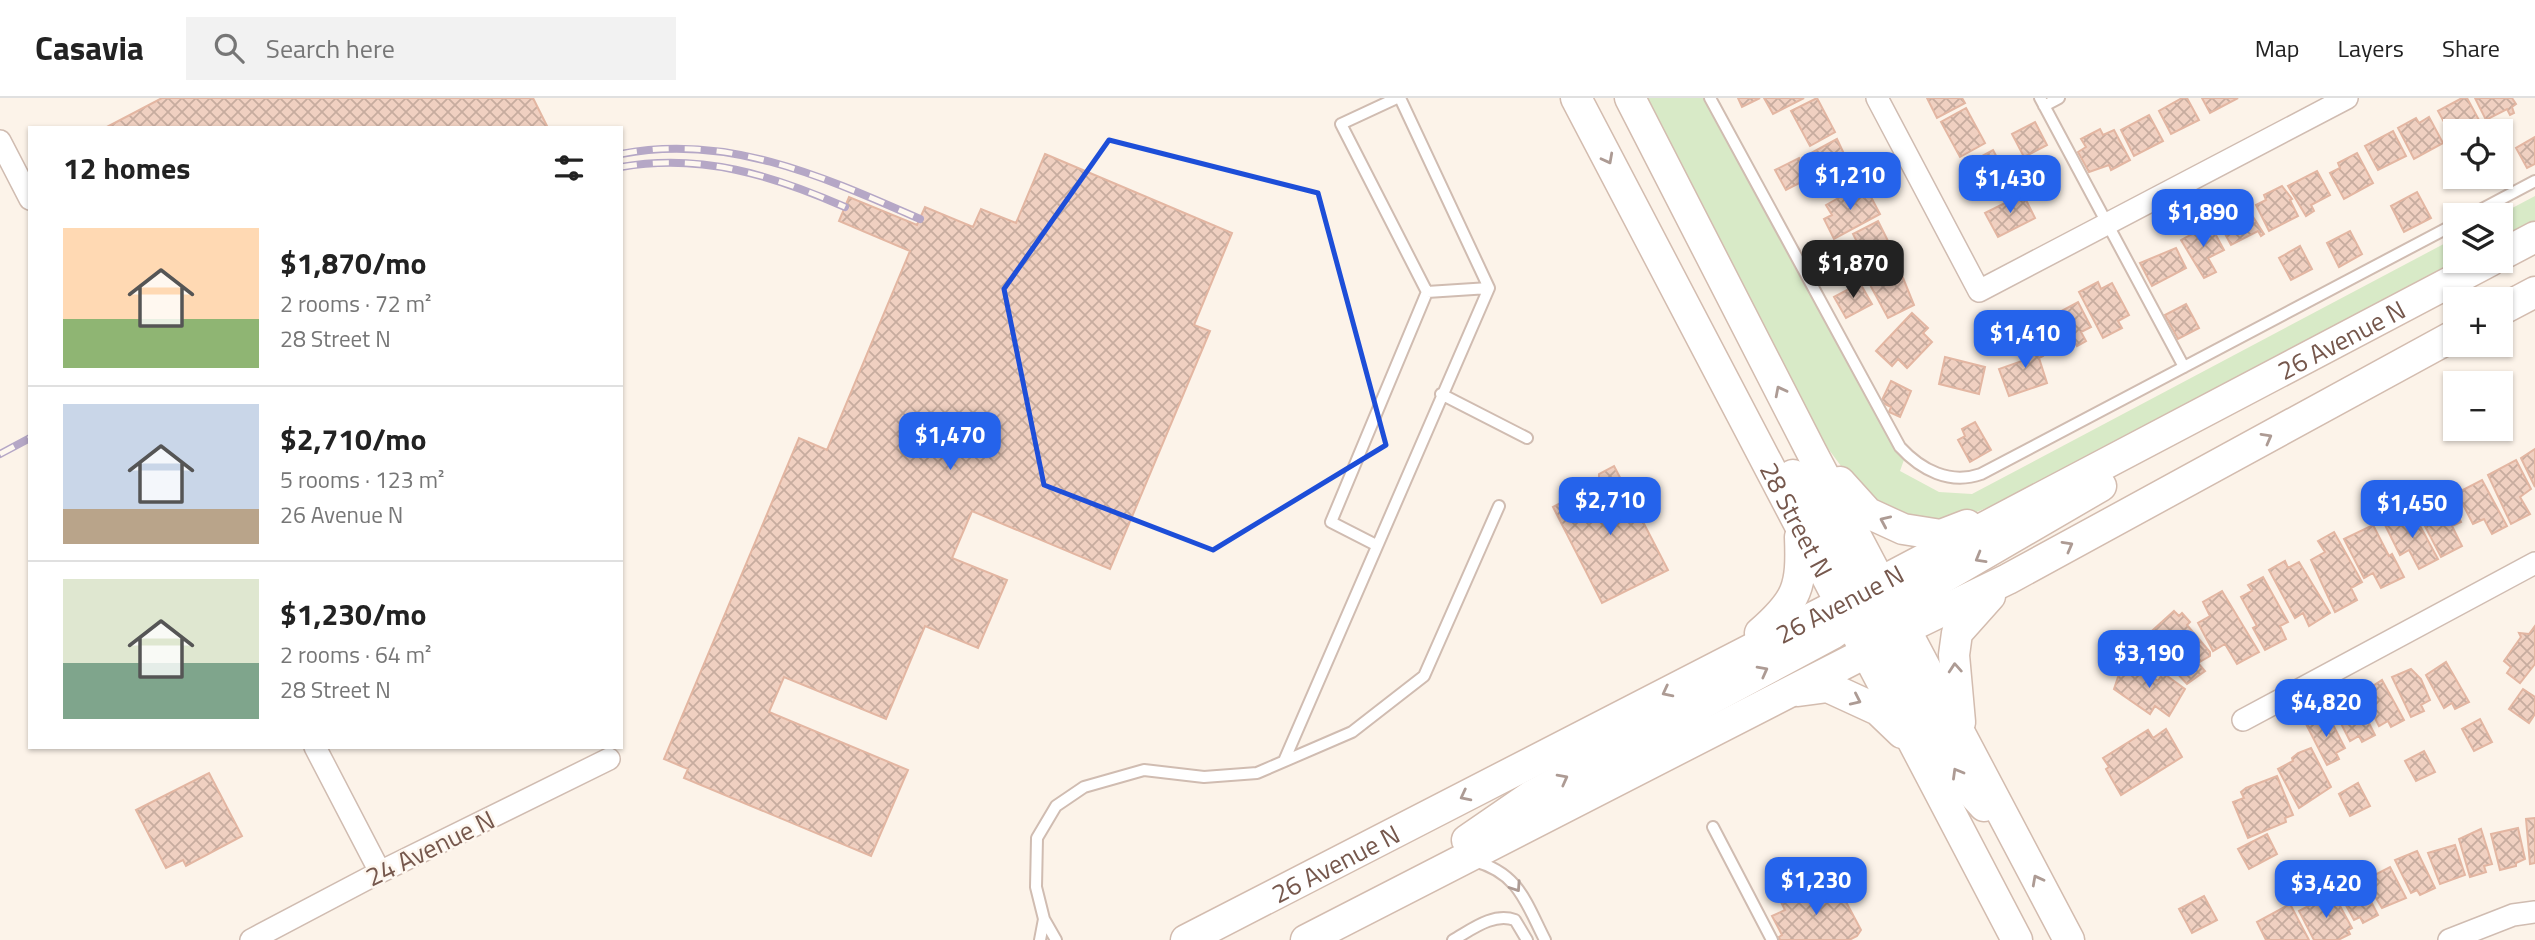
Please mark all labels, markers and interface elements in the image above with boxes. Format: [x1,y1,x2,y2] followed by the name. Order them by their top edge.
[186,17,676,80] search box
[35,23,144,73] text: Casavia
[210,29,248,67] icon: search
[266,29,395,68] text: Search here
[2255,30,2300,66] text: Map
[2338,30,2404,66] text: Layers
[2442,30,2500,66] text: Share
[2443,119,2513,441] map controls
[2443,119,2513,189] button: locate
[63,145,190,191] text: 12 homes
[550,149,588,187] icon: filters
[1599,151,1613,164] one-way arrow
[1793,152,1907,212] pin: $1,210
[1953,156,2067,215] pin: $1,430
[1815,157,1885,192] text: $1,210
[1975,160,2045,195] text: $1,430
[2146,190,2260,249] pin: $1,890
[2168,194,2238,229] text: $1,890
[2443,203,2513,273] button: layers
[280,240,426,286] text: $1,870/mo
[1796,240,1910,300] pin: $1,870
[1818,245,1888,280] text: $1,870
[119,256,203,340] icon: home
[280,286,431,321] text: 2 rooms · 72 m²
[2443,287,2513,357] button: +
[2270,290,2412,389] street label: 26 Avenue N
[1968,310,2082,370] pin: $1,410
[1990,315,2060,350] text: $1,410
[280,321,391,356] text: 28 Street N
[2443,371,2513,441] button: −
[1774,385,1788,398] one-way arrow
[893,412,1007,472] pin: $1,470
[280,416,426,462] text: $2,710/mo
[915,417,985,452] text: $1,470
[119,432,203,516] icon: home
[2260,432,2273,446] one-way arrow
[1751,455,1843,584] street label: 28 Street N
[280,462,444,497] text: 5 rooms · 123 m²
[1553,478,1667,537] pin: $2,710
[2355,480,2469,540] pin: $1,450
[1575,482,1645,517] text: $2,710
[2377,485,2447,520] text: $1,450
[280,497,403,532] text: 26 Avenue N
[1880,515,1892,529] one-way arrow
[2060,541,2073,555] one-way arrow
[1974,550,1987,563] one-way arrow
[1769,554,1910,653] street label: 26 Avenue N
[280,591,426,637] text: $1,230/mo
[119,607,203,691] icon: home
[2092,630,2206,690] pin: $3,190
[2114,635,2184,670] text: $3,190
[280,637,431,672] text: 2 rooms · 64 m²
[1948,662,1963,673] one-way arrow
[1756,665,1768,679] one-way arrow
[280,672,391,707] text: 28 Street N
[2269,680,2383,739] pin: $4,820
[1662,684,1674,698] one-way arrow
[2291,684,2361,719] text: $4,820
[1849,692,1861,706] one-way arrow
[1952,767,1965,780] one-way arrow
[1556,774,1568,787] one-way arrow
[1460,788,1472,801] one-way arrow
[359,800,501,896] street label: 24 Avenue N
[1264,814,1406,912] street label: 26 Avenue N
[1759,858,1873,917] pin: $1,230
[2269,860,2383,920] pin: $3,420
[1781,862,1851,897] text: $1,230
[2291,865,2361,900] text: $3,420
[2032,874,2046,887] one-way arrow
[1508,879,1520,892] one-way arrow

